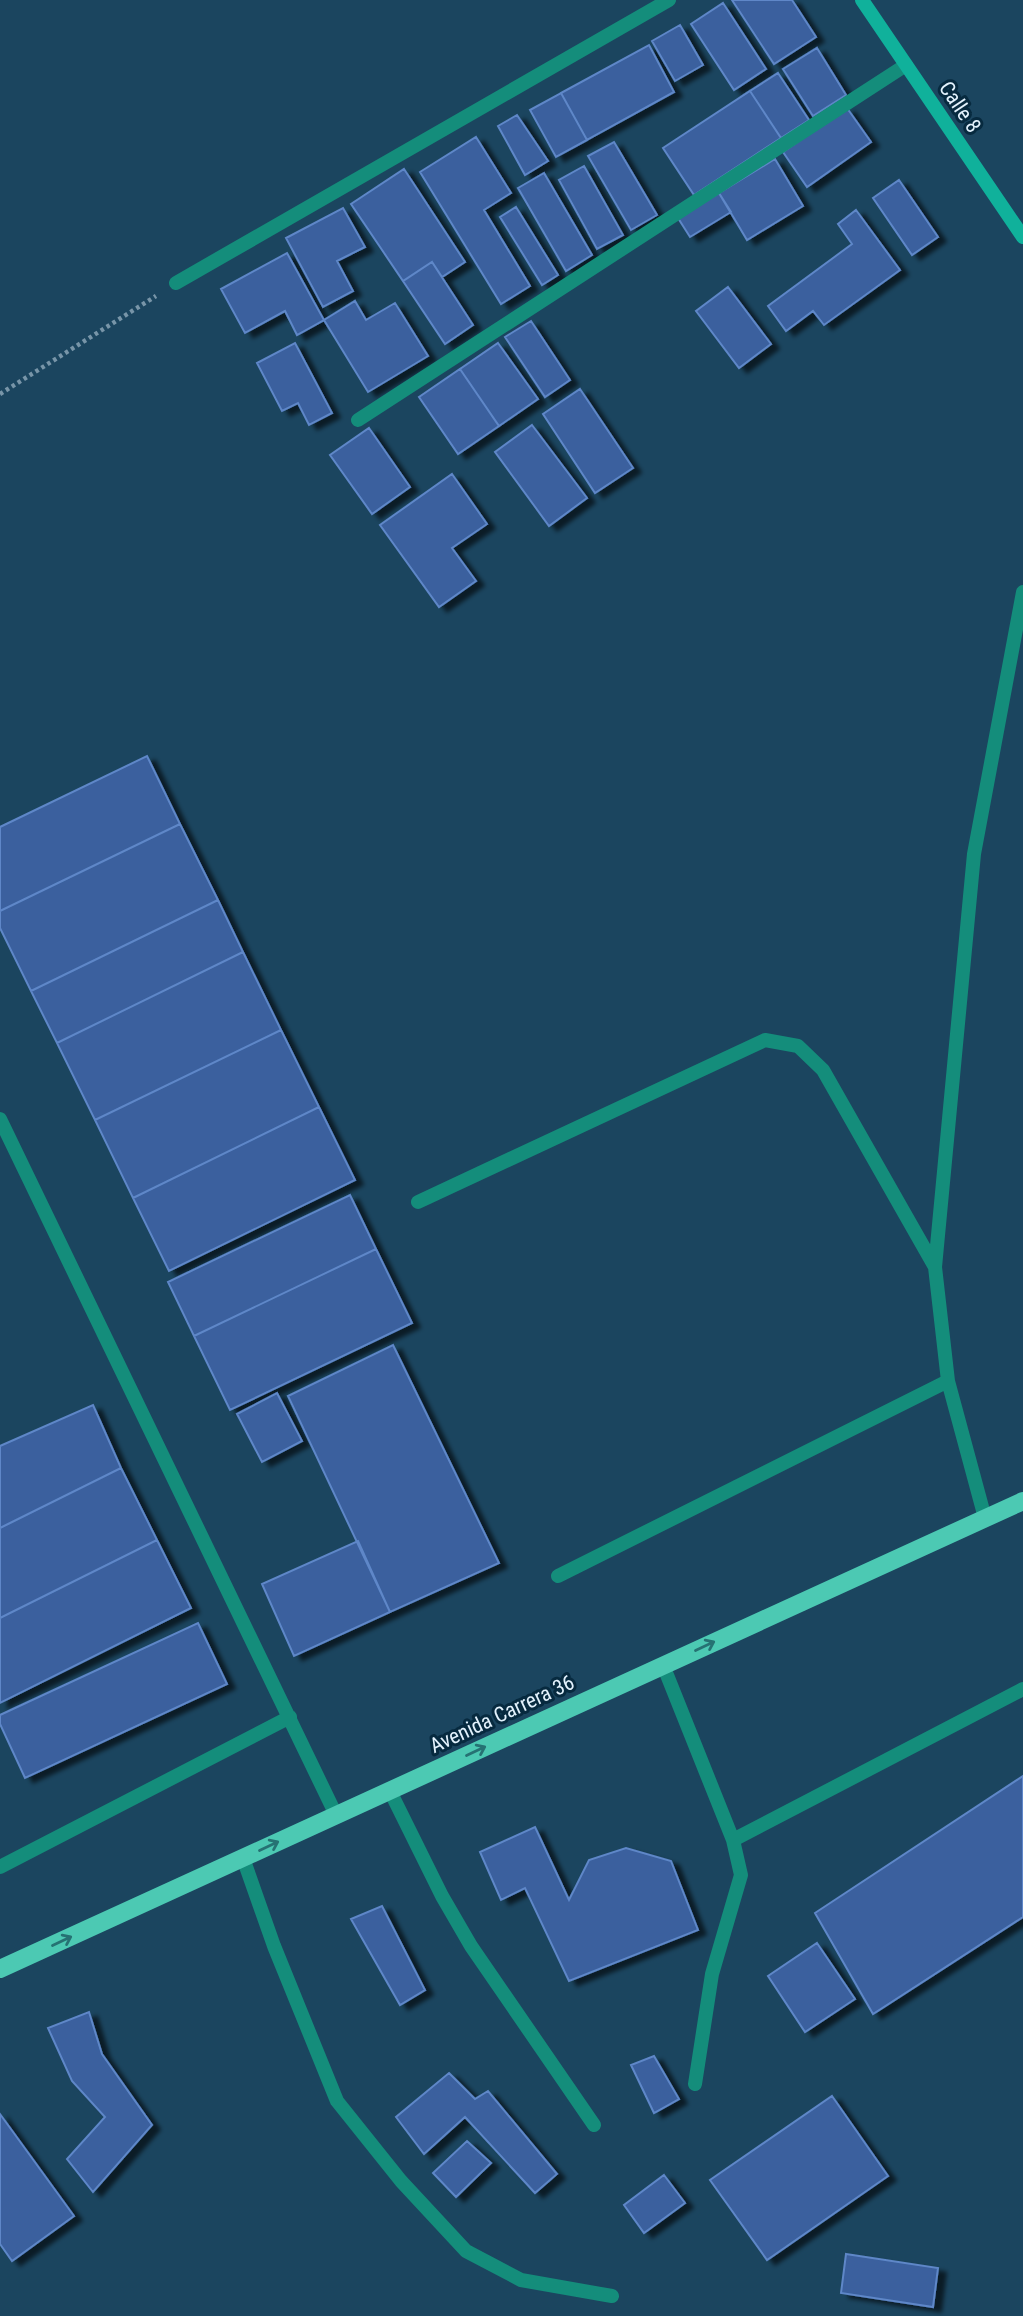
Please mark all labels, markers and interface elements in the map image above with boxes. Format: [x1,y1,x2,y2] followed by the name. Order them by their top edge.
[934,77,986,137] street label: Calle 8
[694,1639,715,1652] one-way arrow
[426,1670,578,1758] street label: Avenida Carrera 36
[465,1744,486,1757] one-way arrow
[258,1839,279,1852] one-way arrow
[51,1934,72,1947] one-way arrow

